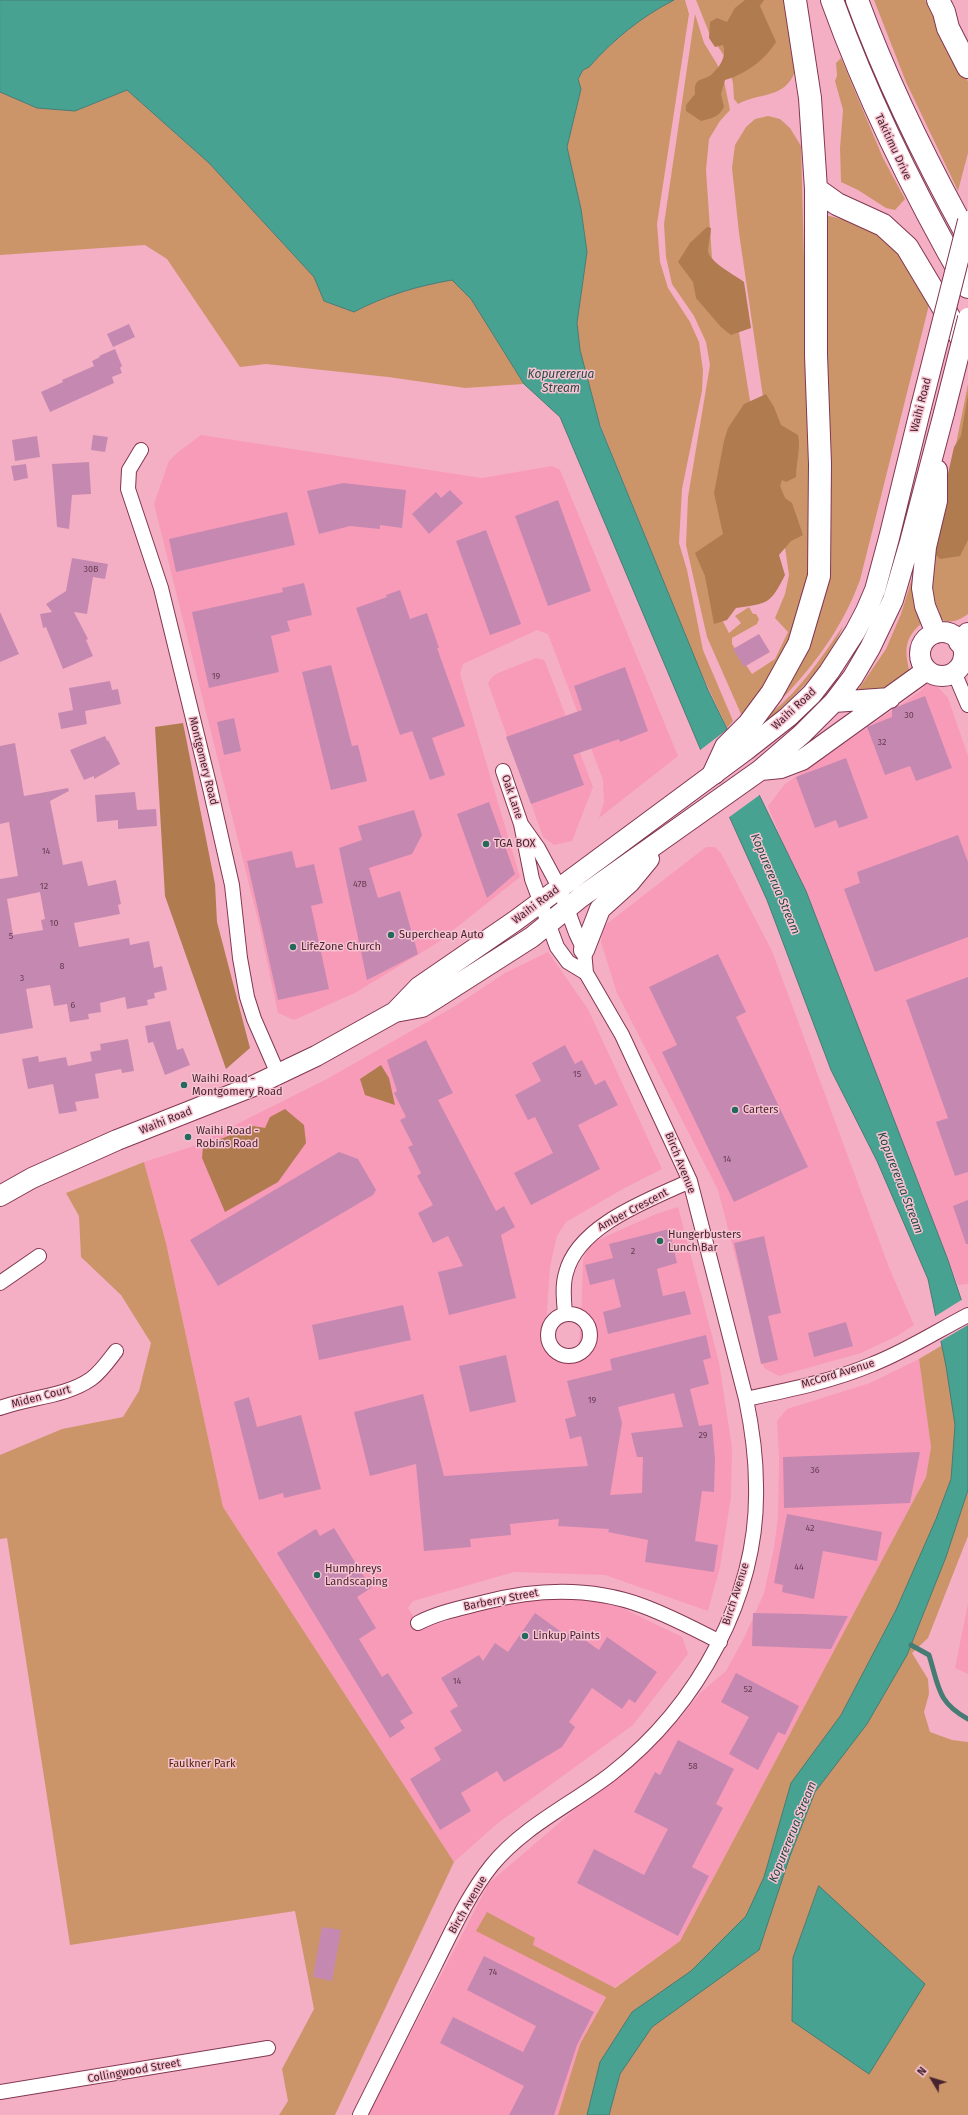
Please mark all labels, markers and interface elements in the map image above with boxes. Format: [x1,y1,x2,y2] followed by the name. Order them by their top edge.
[872,112,914,182] street label: Takitimu Drive
[528,368,594,396] water label: Kopurererua Stream
[908,376,934,434] street label: Waihi Road
[84,564,98,574] house number: 30B
[212,671,220,681] house number: 19
[769,685,819,733] street label: Waihi Road
[904,710,914,720] house number: 30
[186,715,220,807] street label: Montgomery Road
[878,737,886,747] house number: 32
[498,773,526,821] street label: Oak Lane
[747,831,803,937] water label: Kopurererua Stream
[494,837,536,851] place label: TGA BOX
[481,839,491,849] marker: TGA BOX
[42,846,50,856] house number: 14
[353,879,367,889] house number: 47B
[40,881,48,891] house number: 12
[510,883,562,927] street label: Waihi Road
[50,918,58,928] house number: 10
[399,928,484,942] place label: Supercheap Auto
[386,930,396,940] marker: Supercheap Auto
[9,931,13,941] house number: 5
[301,940,381,954] place label: LifeZone Church
[288,942,298,952] marker: LifeZone Church
[60,961,64,971] house number: 8
[20,973,24,983] house number: 3
[71,1000,75,1010] house number: 6
[573,1069,581,1079] house number: 15
[192,1072,283,1098] place label: Waihi Road - Montgomery Road
[179,1080,189,1090] marker: Waihi Road - Montgomery Road
[743,1103,778,1117] place label: Carters
[138,1104,194,1138] street label: Waihi Road
[730,1105,740,1115] marker: Carters
[196,1124,259,1150] place label: Waihi Road - Robins Road
[662,1130,698,1196] street label: Birch Avenue
[874,1130,926,1236] water label: Kopurererua Stream
[183,1132,193,1142] marker: Waihi Road - Robins Road
[723,1154,731,1164] house number: 14
[596,1186,670,1234] street label: Amber Crescent
[668,1228,741,1254] place label: Hungerbusters Lunch Bar
[655,1236,665,1246] marker: Hungerbusters Lunch Bar
[631,1246,635,1256] house number: 2
[800,1357,876,1391] street label: McCord Avenue
[10,1383,72,1411] street label: Miden Court
[588,1395,596,1405] house number: 19
[698,1430,708,1440] house number: 29
[810,1465,820,1475] house number: 36
[805,1523,815,1533] house number: 42
[720,1561,752,1627] street label: Birch Avenue
[325,1562,387,1588] place label: Humphreys Landscaping
[794,1562,804,1572] house number: 44
[312,1570,322,1580] marker: Humphreys Landscaping
[462,1586,540,1614] street label: Barberry Street
[533,1629,600,1643] place label: Linkup Paints
[520,1631,530,1641] marker: Linkup Paints
[453,1676,461,1686] house number: 14
[744,1684,752,1694] house number: 52
[168,1757,236,1771] park label: Faulkner Park
[688,1761,698,1771] house number: 58
[766,1779,820,1885] water label: Kopurererua Stream
[446,1874,490,1936] street label: Birch Avenue
[489,1967,497,1977] house number: 74
[86,2056,182,2086] street label: Collingwood Street
[912,2059,952,2099] north arrow
[915,2064,930,2078] text: N

